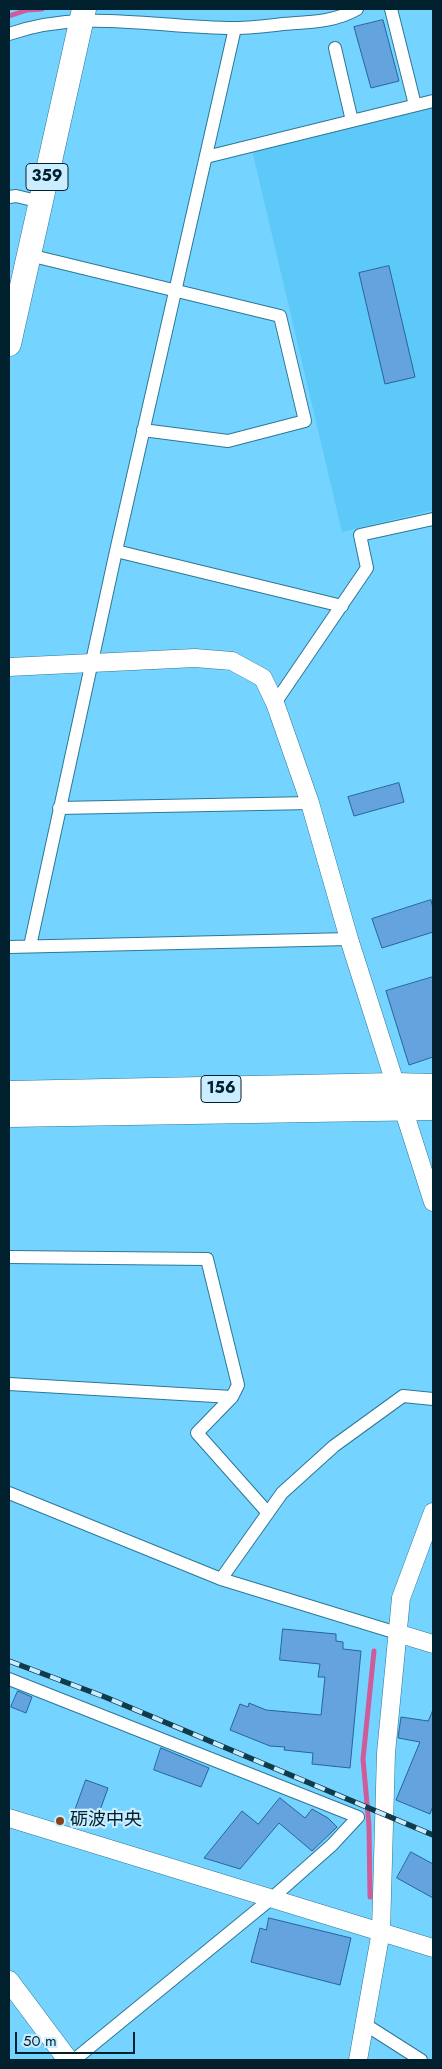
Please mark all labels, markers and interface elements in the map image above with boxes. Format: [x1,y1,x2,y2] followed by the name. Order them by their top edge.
[26,163,68,190] road number: 359
[201,1076,241,1102] road number: 156
[70,1810,142,1832] place label: 砺波中央
[54,1815,66,1827] marker: 砺波中央
[18,2022,138,2054] scale bar
[23,2030,57,2052] text: 50 m

